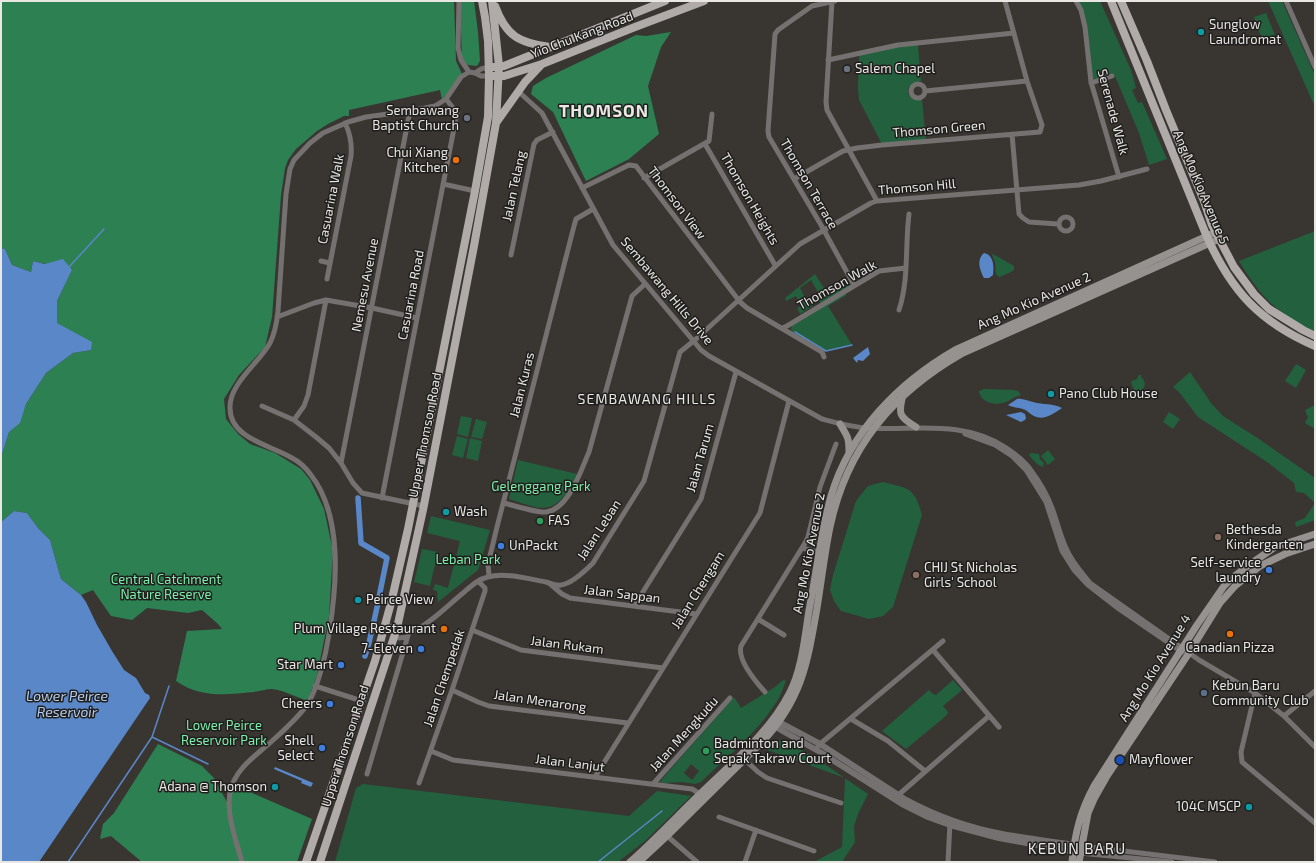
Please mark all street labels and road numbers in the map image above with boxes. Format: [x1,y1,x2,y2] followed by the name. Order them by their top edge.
[528,8,636,62] street label: Yio Chu Kang Road
[1094,67,1132,157] street label: Serenade Walk
[892,117,986,141] street label: Thomson Green
[1170,128,1232,246] street label: Ang Mo Kio Avenue 5
[777,136,841,232] street label: Thomson Terrace
[499,149,529,223] street label: Jalan Telang
[717,150,783,248] street label: Thomson Heights
[315,153,347,245] street label: Casuarina Walk
[645,164,709,242] street label: Thomson View
[877,176,957,198] street label: Thomson Hill
[617,234,717,348] street label: Sembawang Hills Drive
[348,237,382,333] street label: Nemesu Avenue
[395,249,427,341] street label: Casuarina Road
[795,257,879,313] street label: Thomson Walk
[975,269,1093,333] street label: Ang Mo Kio Avenue 2
[506,351,538,419] street label: Jalan Kuras
[405,371,445,499] street label: Upper Thomson Road
[683,422,717,494] street label: Jalan Tarum
[790,491,828,615] street label: Ang Mo Kio Avenue 2
[574,497,624,563] street label: Jalan Leban
[668,548,728,632] street label: Jalan Chengam
[583,582,661,606] street label: Jalan Sappan
[1116,612,1194,724] street label: Ang Mo Kio Avenue 4
[420,627,468,729] street label: Jalan Chempedak
[530,633,604,657] street label: Jalan Rukam
[318,683,372,809] street label: Upper Thomson Road
[493,687,587,715] street label: Jalan Menarong
[646,693,722,775] street label: Jalan Mengkudu
[534,751,606,775] street label: Jalan Lanjut

